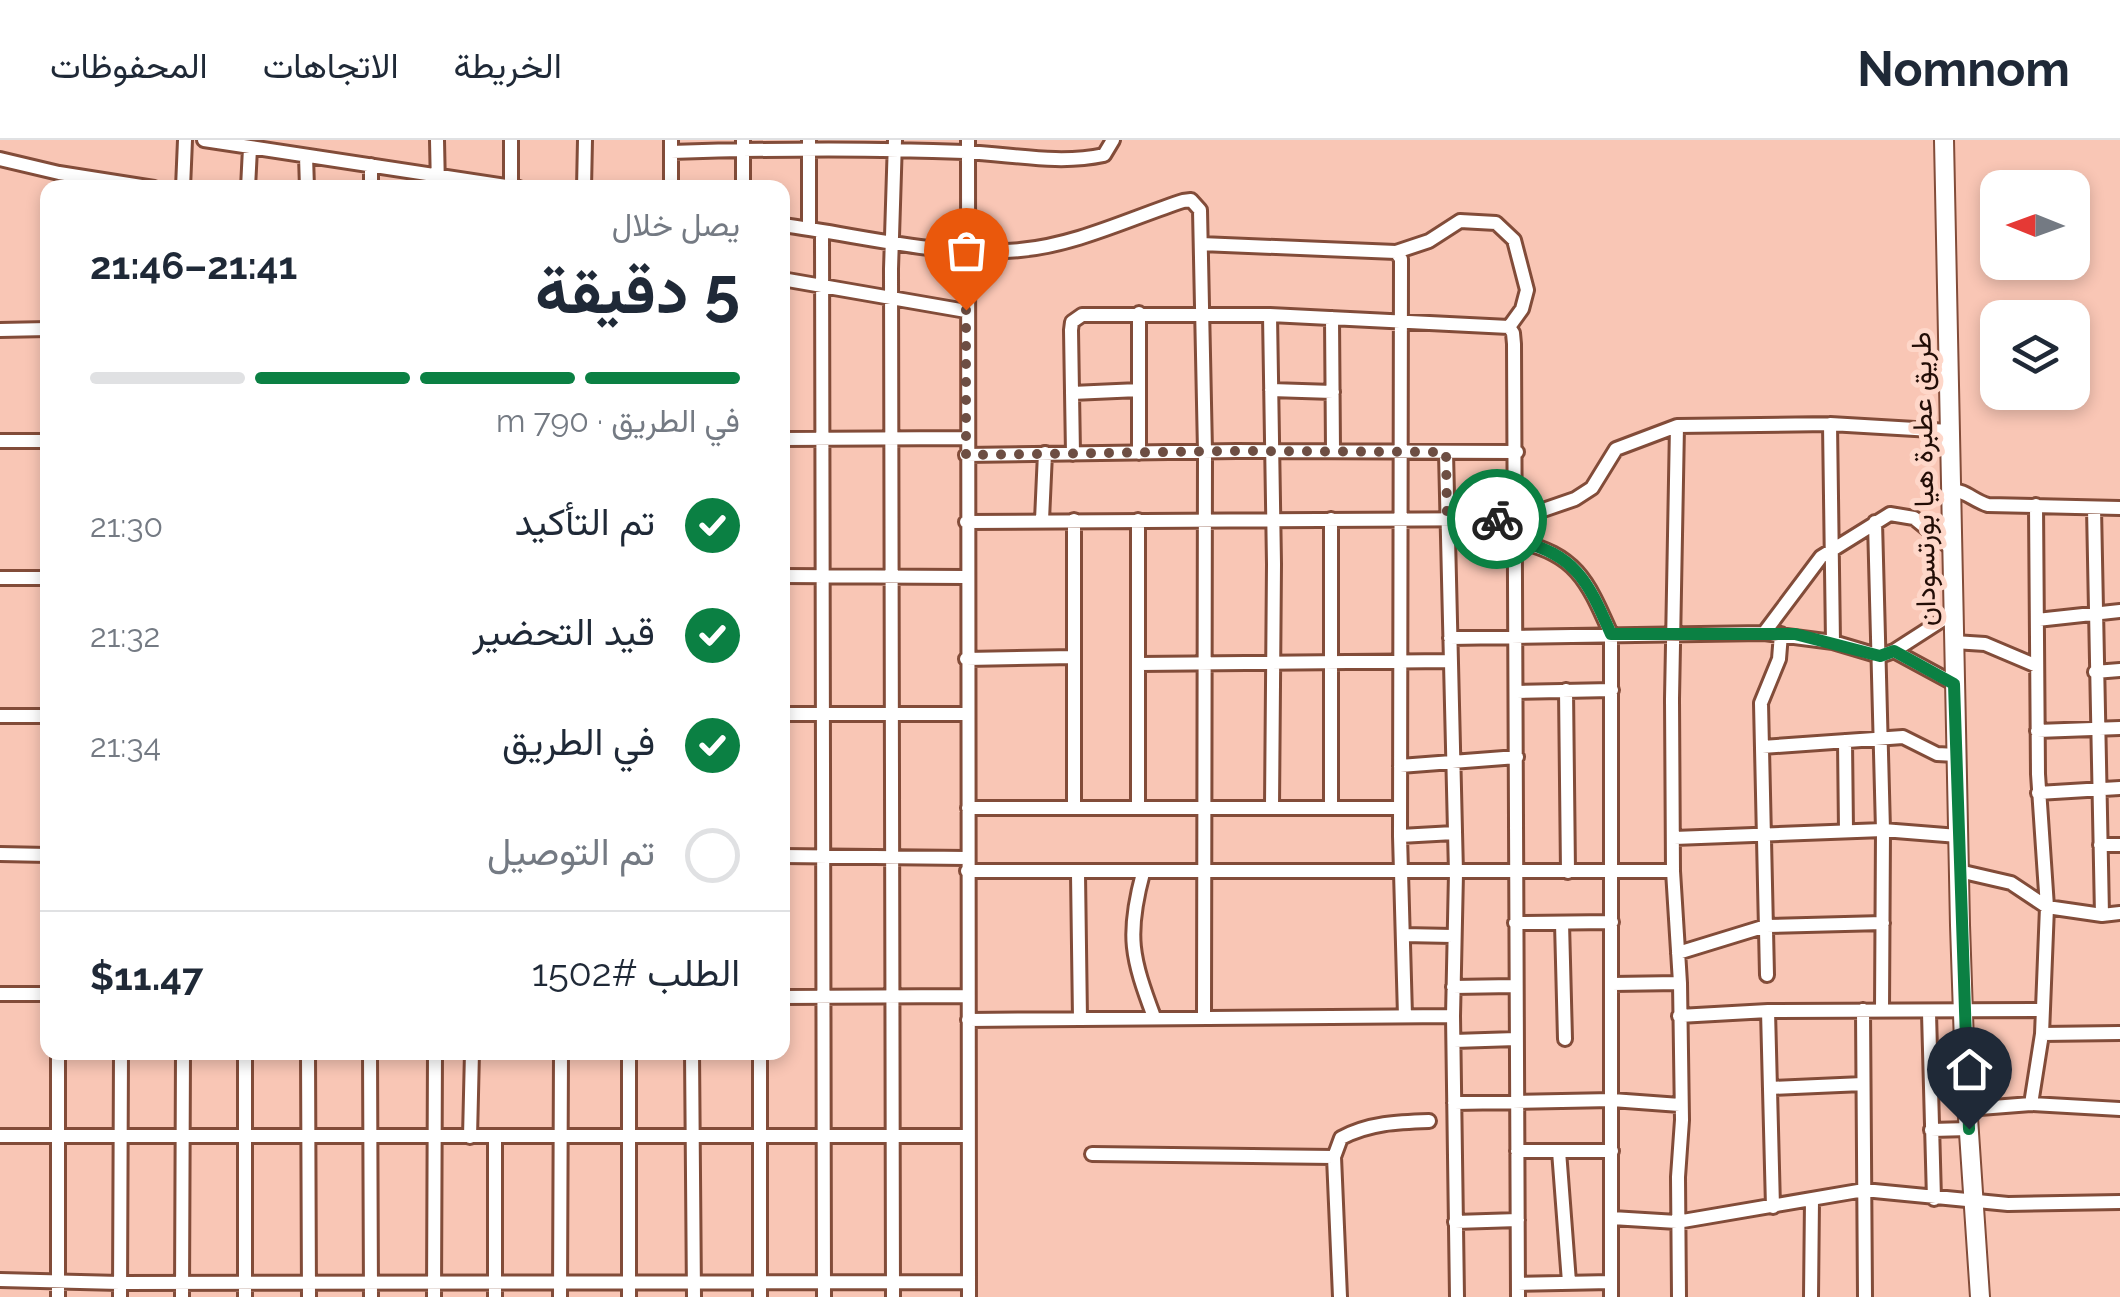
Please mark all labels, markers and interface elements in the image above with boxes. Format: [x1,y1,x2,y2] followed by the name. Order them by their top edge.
[1857,41,2070,97] text: Nomnom
[50,45,208,86] text: المحفوظات
[263,45,399,86] text: الاتجاهات
[454,45,562,86] text: الخريطة
[1980,170,2090,280] north arrow
[1980,170,2090,410] map controls
[612,206,740,243] text: يصل خلال
[924,208,1009,311] pin
[939,223,994,278] icon: bag
[90,243,297,288] text: 21:41–21:46
[535,252,740,328] text: 5 دقيقة
[1980,300,2090,410] button: layers
[1904,331,1944,627] street label: طريق عطبرة هيا بورتسودان
[496,402,740,439] text: في الطريق · 790 m
[1447,469,1547,569] courier
[1470,492,1525,547] icon: bike
[685,498,740,553] icon: check
[514,499,655,544] text: تم التأكيد
[90,507,163,544] text: 21:30
[685,608,740,663] icon: check
[472,609,655,654] text: قيد التحضير
[90,617,160,654] text: 21:32
[685,718,740,773] icon: check
[502,719,655,764] text: في الطريق
[90,727,161,764] text: 21:34
[487,829,655,874] text: تم التوصيل
[532,950,740,995] text: الطلب #1502
[90,954,203,999] text: $11.47
[1927,1027,2012,1130] pin
[1942,1042,1997,1097] icon: home

